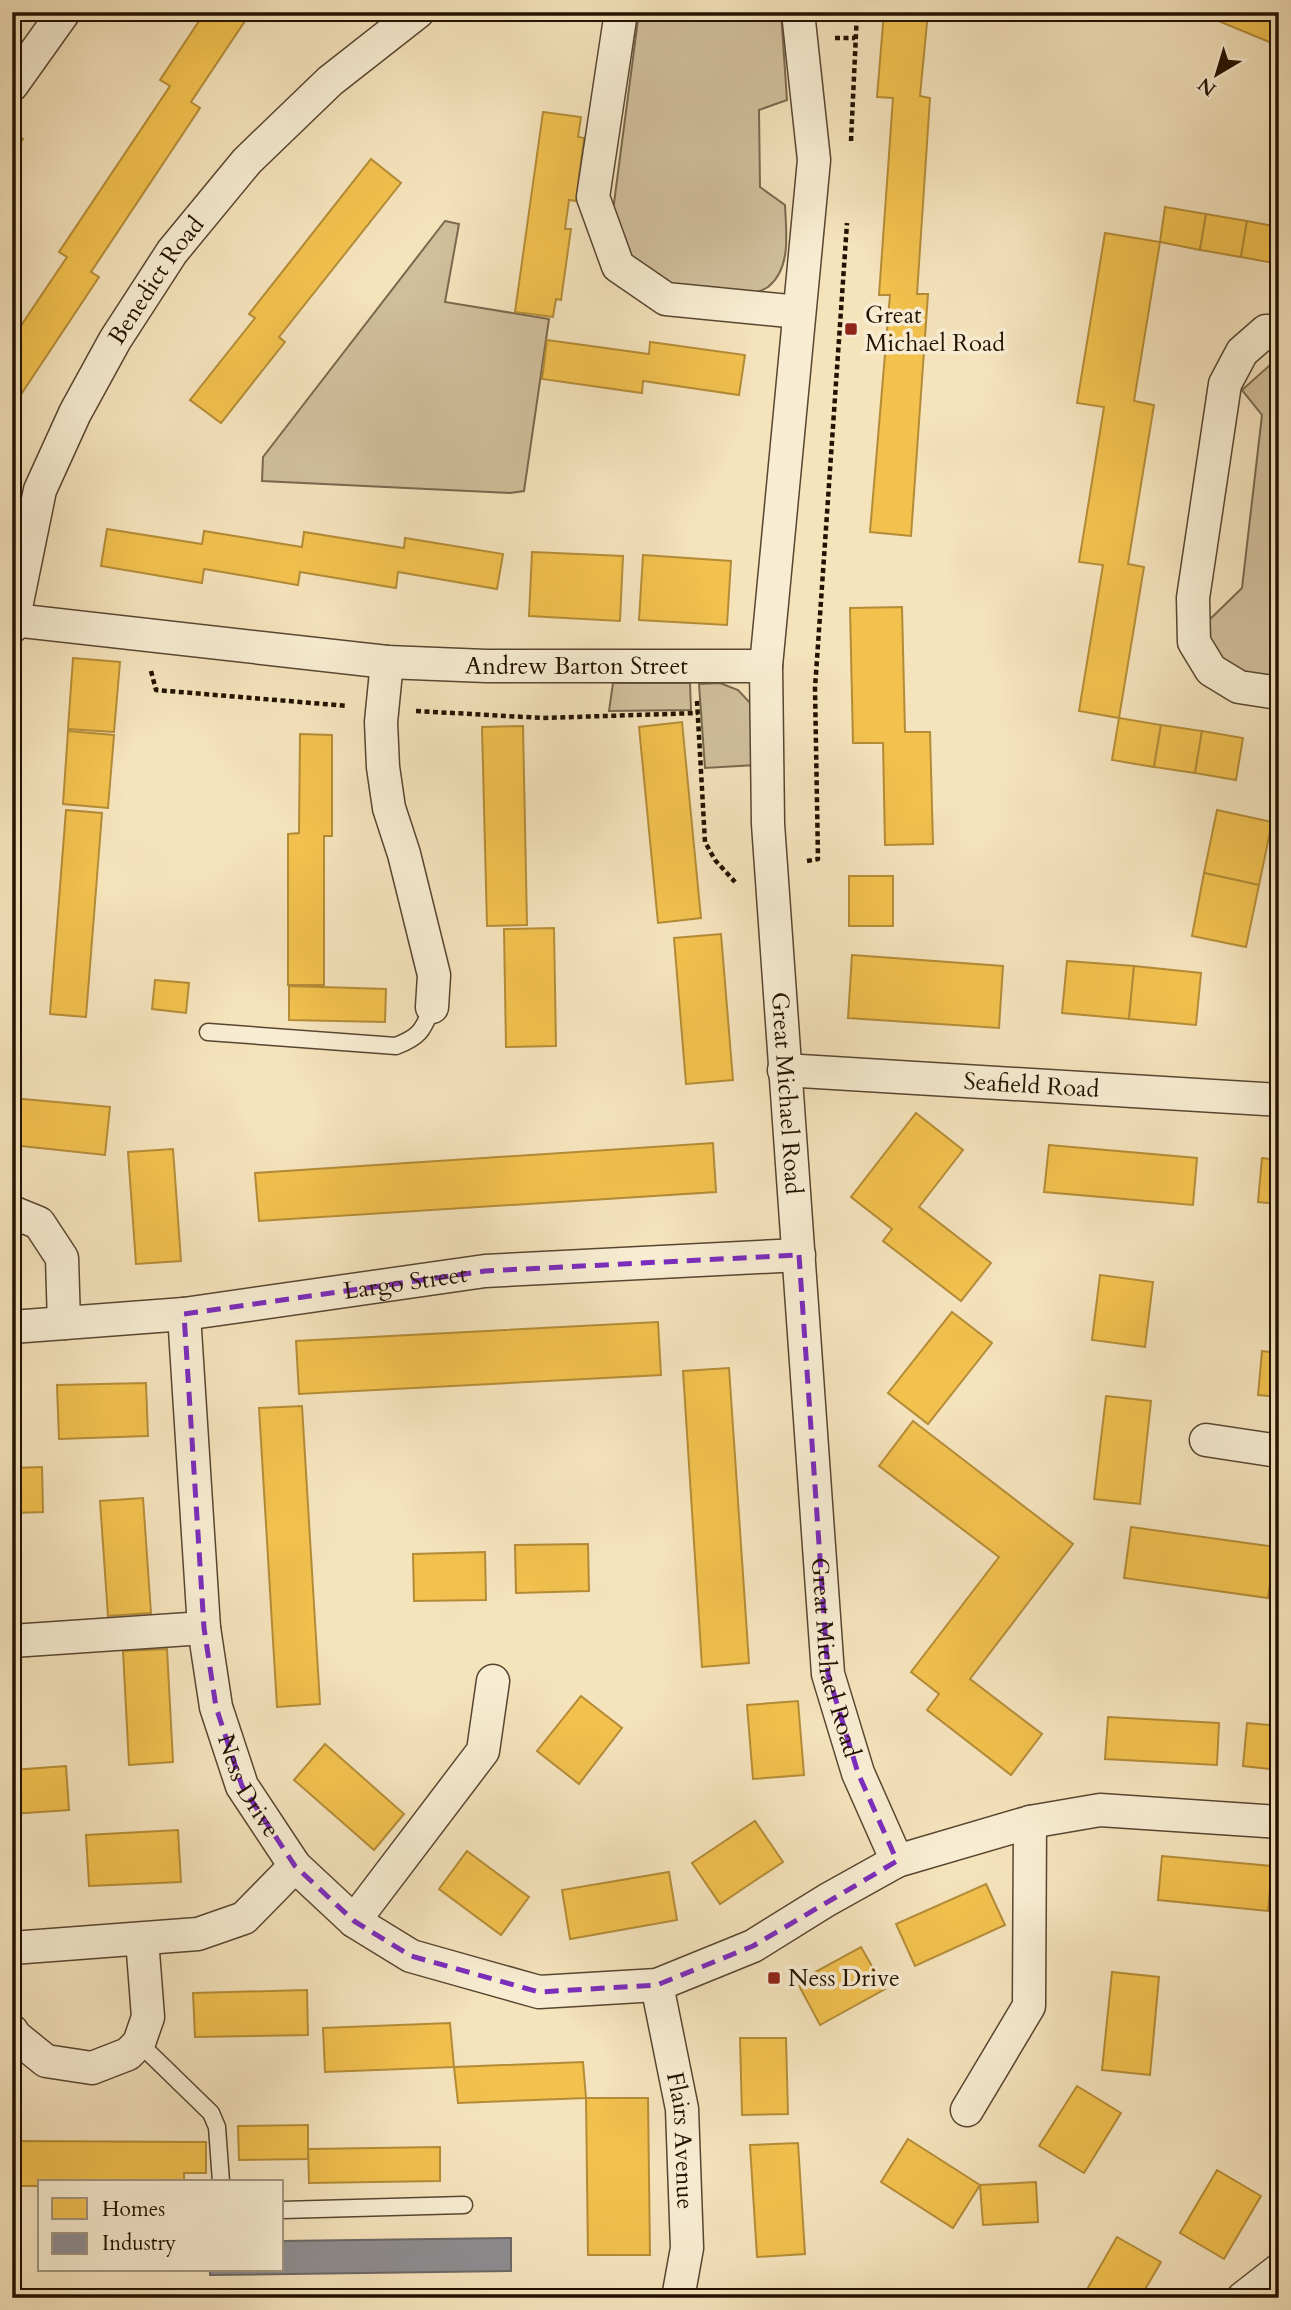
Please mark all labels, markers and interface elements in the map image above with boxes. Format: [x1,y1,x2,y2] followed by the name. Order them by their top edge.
[1182,38,1252,108] north arrow
[1192,71,1222,102] text: N
[100,209,212,351] street label: Benedict Road
[865,299,1005,360] place label: Great Michael Road
[843,321,859,337] marker: Great Michael Road
[464,649,688,683] street label: Andrew Barton Street
[763,991,810,1196] street label: Great Michael Road
[963,1065,1101,1106] street label: Seafield Road
[341,1258,470,1308] street label: Largo Street
[803,1556,868,1762] street label: Great Michael Road
[209,1730,288,1844] street label: Ness Drive
[788,1962,900,1995] place label: Ness Drive
[766,1970,782,1986] marker: Ness Drive
[658,2069,702,2210] street label: Flairs Avenue
[38,2180,284,2272] legend
[102,2195,165,2224] text: Homes
[102,2229,176,2258] text: Industry

